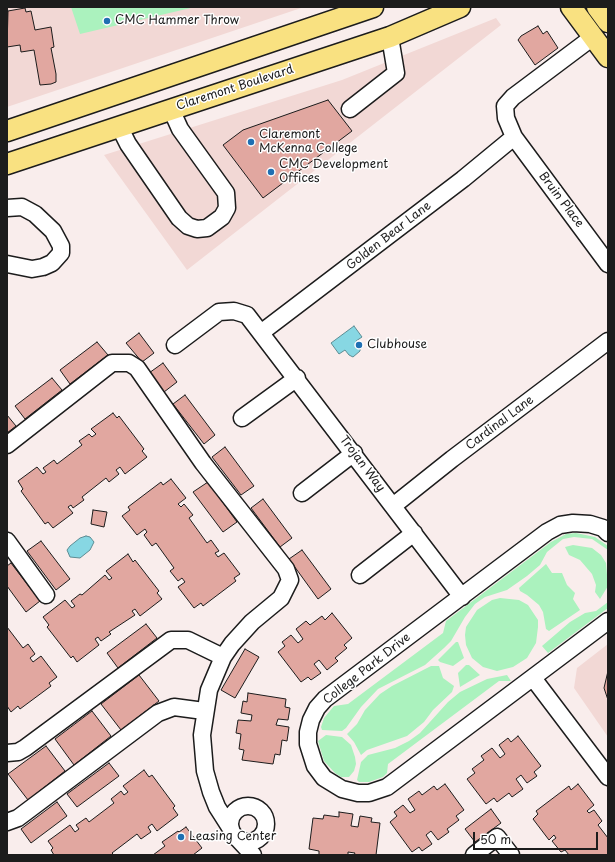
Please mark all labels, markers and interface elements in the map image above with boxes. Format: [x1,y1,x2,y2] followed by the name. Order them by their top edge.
[115,14,239,28] place label: CMC Hammer Throw
[102,16,112,26] marker: CMC Hammer Throw
[175,62,295,114] street label: Claremont Boulevard
[259,128,358,156] place label: Claremont McKenna College
[246,137,256,147] marker: Claremont McKenna College
[279,158,388,186] place label: CMC Development Offices
[266,167,276,177] marker: CMC Development Offices
[536,169,586,231] street label: Bruin Place
[344,199,434,273] street label: Golden Bear Lane
[367,338,427,352] place label: Clubhouse
[354,340,364,350] marker: Clubhouse
[463,393,537,453] street label: Cardinal Lane
[336,433,388,495] street label: Trojan Way
[320,630,414,708] street label: College Park Drive
[475,824,600,850] scale bar
[189,830,276,844] place label: Leasing Center
[480,830,511,848] text: 50 m
[176,832,186,842] marker: Leasing Center

